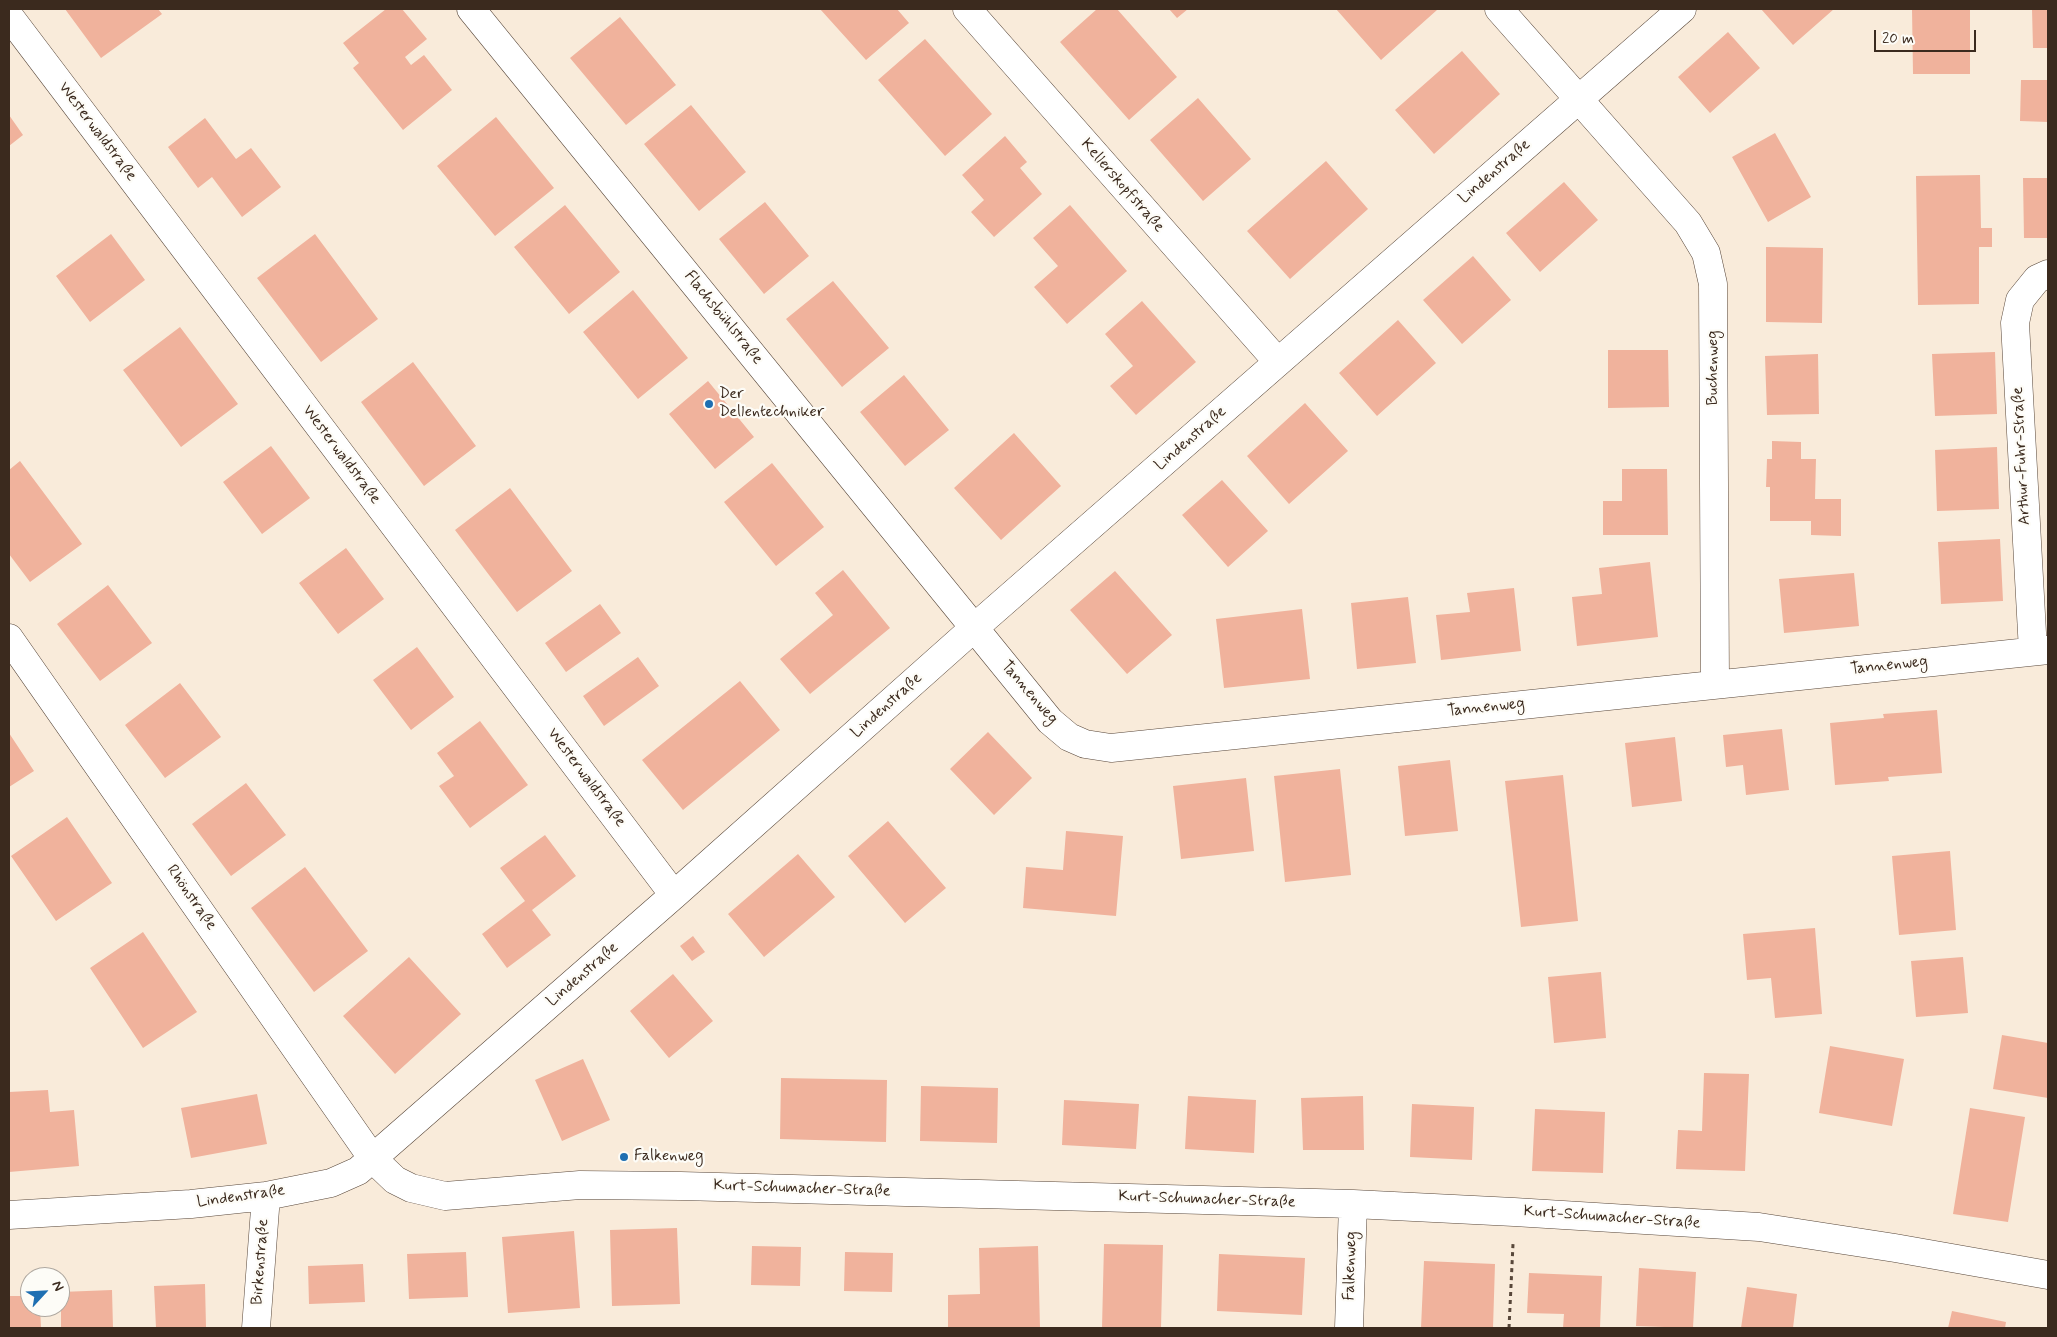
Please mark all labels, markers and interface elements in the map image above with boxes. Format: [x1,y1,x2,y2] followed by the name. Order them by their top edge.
[1877,20,1980,52] scale bar
[1882,29,1914,49] text: 20 m
[54,79,140,185] street label: Westerwaldstraße
[1076,135,1168,237] street label: Kellerskopfstraße
[1455,136,1535,208] street label: Lindenstraße
[679,267,767,369] street label: Flachsbühlstraße
[1704,331,1724,405] street label: Buchenweg
[719,385,824,423] place label: Der Dellentechniker
[2009,386,2035,526] street label: Arthur-Fuhr-Straße
[703,398,715,410] marker: Der Dellentechniker
[298,402,384,508] street label: Westerwaldstraße
[1151,403,1231,475] street label: Lindenstraße
[1849,652,1929,680] street label: Tannenweg
[996,657,1062,729] street label: Tannenweg
[848,669,926,743] street label: Lindenstraße
[1446,694,1526,722] street label: Tannenweg
[543,725,629,831] street label: Westerwaldstraße
[162,862,220,934] street label: Rhönstraße
[543,939,623,1011] street label: Lindenstraße
[634,1147,703,1167] place label: Falkenweg
[618,1151,630,1163] marker: Falkenweg
[713,1176,891,1202] street label: Kurt-Schumacher-Straße
[196,1181,286,1213] street label: Lindenstraße
[1118,1187,1296,1213] street label: Kurt-Schumacher-Straße
[1523,1202,1701,1234] street label: Kurt-Schumacher-Straße
[248,1218,274,1306] street label: Birkenstraße
[1340,1231,1362,1301] street label: Falkenweg
[20,1267,70,1317] north arrow
[48,1278,68,1294] text: N

